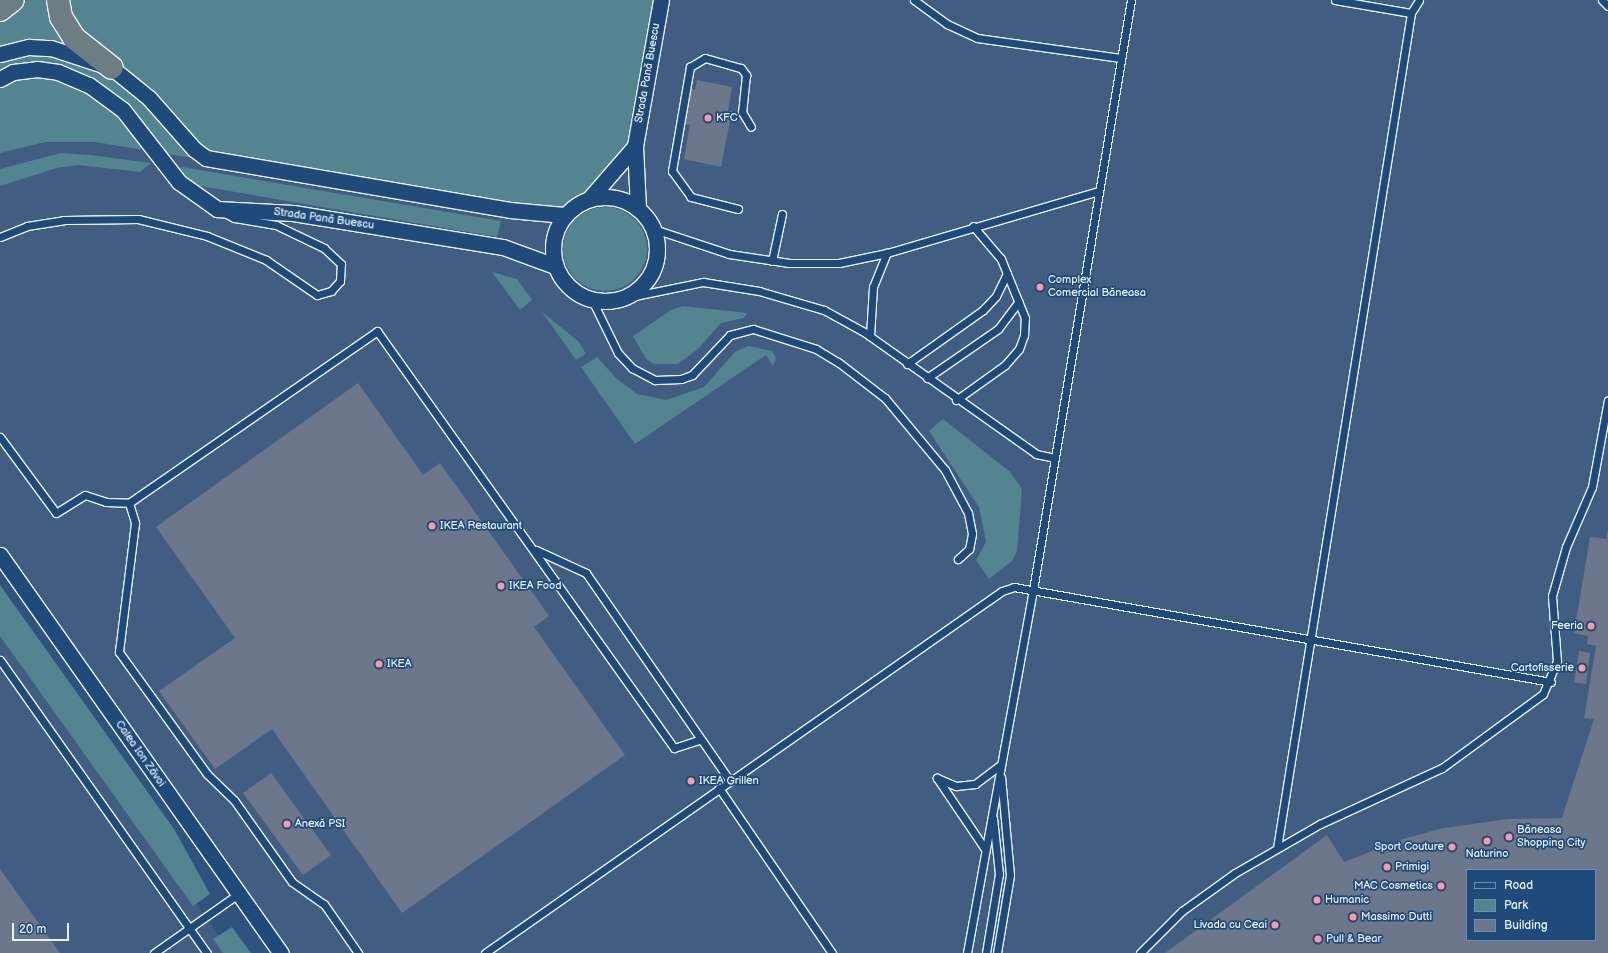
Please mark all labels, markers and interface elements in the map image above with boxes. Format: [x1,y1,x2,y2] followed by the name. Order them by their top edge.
[633,22,663,124] street label: Strada Pană Buescu
[716,111,737,125] place label: KFC
[703,113,713,123] marker: KFC
[273,205,375,233] street label: Strada Pană Buescu
[1048,274,1146,300] place label: Complex Comercial Băneasa
[1035,282,1045,292] marker: Complex Comercial Băneasa
[440,519,522,533] place label: IKEA Restaurant
[427,521,437,531] marker: IKEA Restaurant
[509,579,561,593] place label: IKEA Food
[496,581,506,591] marker: IKEA Food
[1551,619,1583,633] place label: Feeria
[1586,621,1596,631] marker: Feeria
[387,657,411,671] place label: IKEA
[374,659,384,669] marker: IKEA
[1511,661,1574,675] place label: Cartofisserie
[1577,663,1587,673] marker: Cartofisserie
[112,718,168,790] street label: Calea Ion Zăvoi
[699,774,759,788] place label: IKEA Grillen
[686,776,696,786] marker: IKEA Grillen
[295,817,345,831] place label: Anexă PSI
[282,819,292,829] marker: Anexă PSI
[1517,824,1586,850] place label: Băneasa Shopping City
[1504,832,1514,842] marker: Băneasa Shopping City
[1482,836,1492,846] marker: Naturino
[1374,840,1444,854] place label: Sport Couture
[1447,842,1457,852] marker: Sport Couture
[1466,847,1508,861] place label: Naturino
[1395,860,1429,874] place label: Primigi
[1382,862,1392,872] marker: Primigi
[1466,869,1596,941] legend
[1504,878,1533,893] text: Road
[1354,879,1433,893] place label: MAC Cosmetics
[1436,881,1446,891] marker: MAC Cosmetics
[1325,893,1369,907] place label: Humanic
[1312,895,1322,905] marker: Humanic
[1504,898,1528,913] text: Park
[1361,910,1432,924] place label: Massimo Dutti
[1348,912,1358,922] marker: Massimo Dutti
[14,915,71,941] scale bar
[1194,918,1267,932] place label: Livada cu Ceai
[1504,918,1548,933] text: Building
[1270,920,1280,930] marker: Livada cu Ceai
[19,922,46,937] text: 20 m
[1326,932,1381,946] place label: Pull & Bear
[1313,934,1323,944] marker: Pull & Bear

